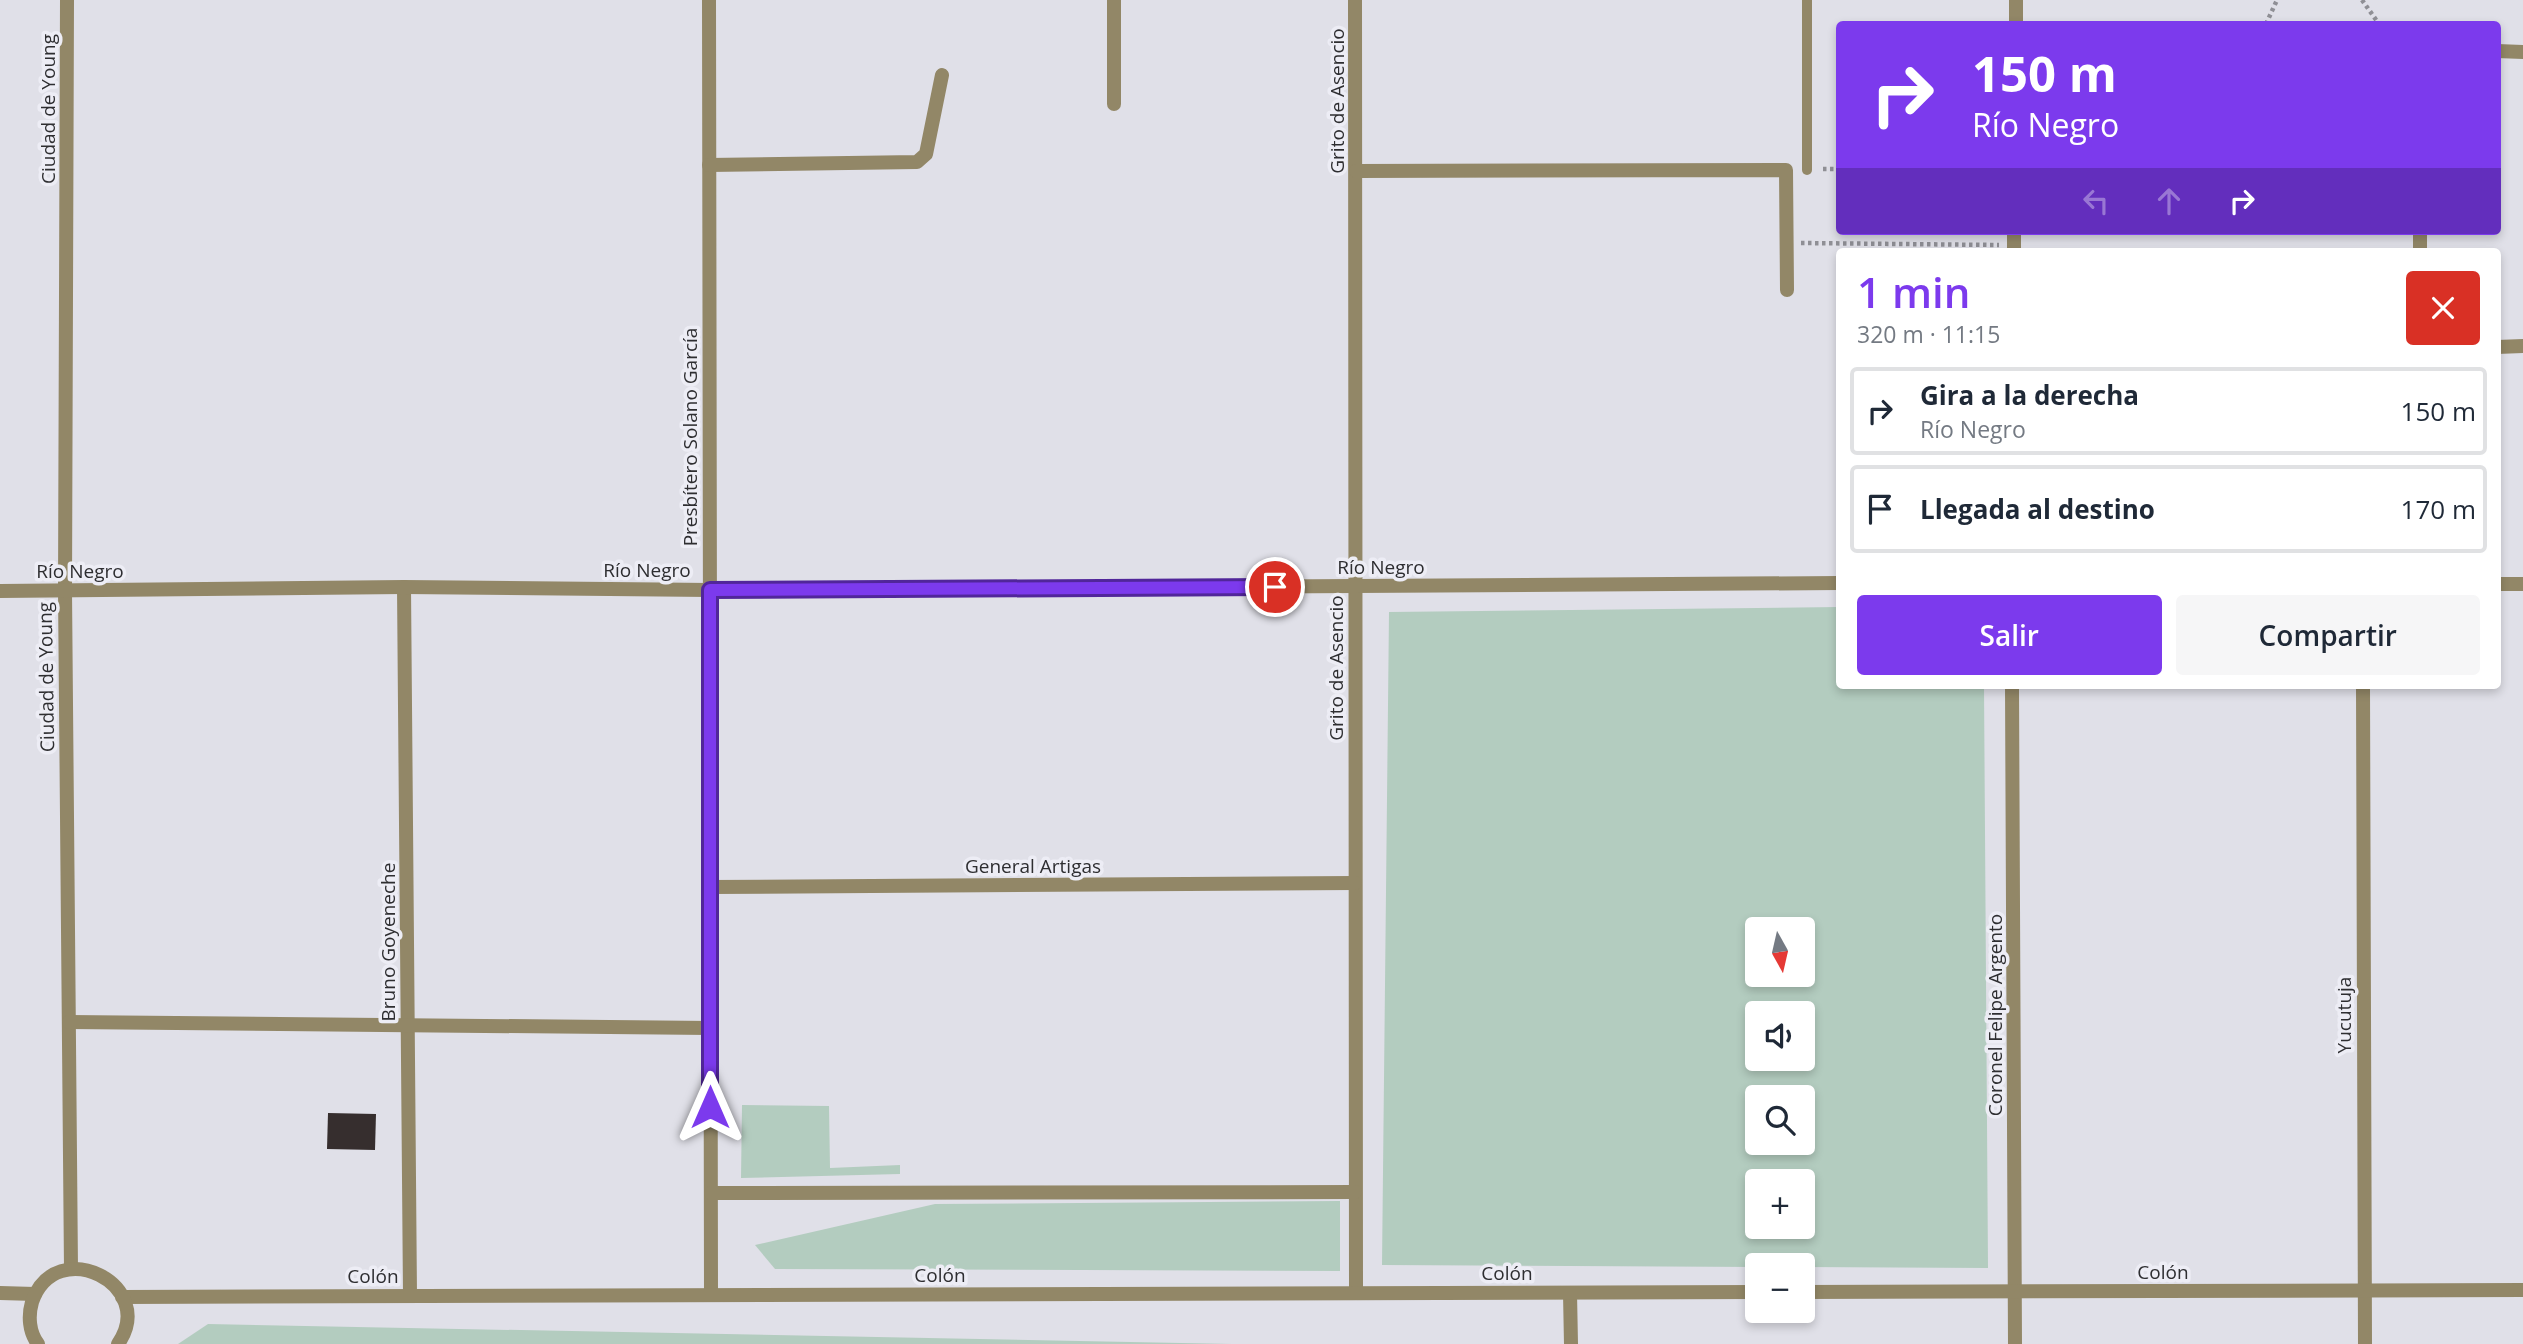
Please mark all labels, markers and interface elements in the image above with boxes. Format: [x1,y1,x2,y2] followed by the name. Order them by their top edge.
[1324,28,1350,174] street label: Grito de Asencio
[35,34,61,184] street label: Ciudad de Young
[1972,40,2117,106] text: 150 m
[1857,49,1948,140] icon: right
[1972,103,2119,146] text: Río Negro
[2077,182,2115,220] icon: left
[2150,182,2188,220] icon: ahead
[2223,182,2261,220] icon: right
[1857,263,1970,320] text: 1 min
[2406,271,2480,345] button: close
[1857,318,2000,350] text: 320 m · 11:15
[677,328,703,546] street label: Presbítero Solano García
[1920,377,2139,413] text: Gira a la derecha
[1861,392,1899,430] icon: right
[2401,393,2476,429] text: 150 m
[1920,413,2026,445] text: Río Negro
[1861,490,1899,528] icon: arrive
[1920,491,2155,527] text: Llegada al destino
[2401,491,2476,527] text: 170 m
[1337,554,1425,580] street label: Río Negro
[603,557,691,583] street label: Río Negro
[1245,557,1305,617] pin
[36,558,124,584] street label: Río Negro
[1256,568,1294,606] icon: arrive
[1323,595,1349,741] street label: Grito de Asencio
[1857,595,2162,675] button: Salir
[2176,595,2480,675] button: Compartir
[32,602,60,752] street label: Ciudad de Young
[965,853,1101,879] street label: General Artigas
[375,863,401,1021] street label: Bruno Goyeneche
[1982,914,2008,1116] street label: Coronel Felipe Argento
[1745,917,1815,987] north arrow
[1745,917,1815,1323] map controls
[2331,977,2357,1053] street label: Yucutuja
[1745,1001,1815,1071] button: sound
[673,1070,747,1144] position arrow
[1745,1085,1815,1155] button: search
[1745,1169,1815,1239] button: +
[1745,1253,1815,1323] button: −
[2137,1259,2189,1285] street label: Colón
[1481,1260,1533,1286] street label: Colón
[914,1262,966,1288] street label: Colón
[347,1263,399,1289] street label: Colón

